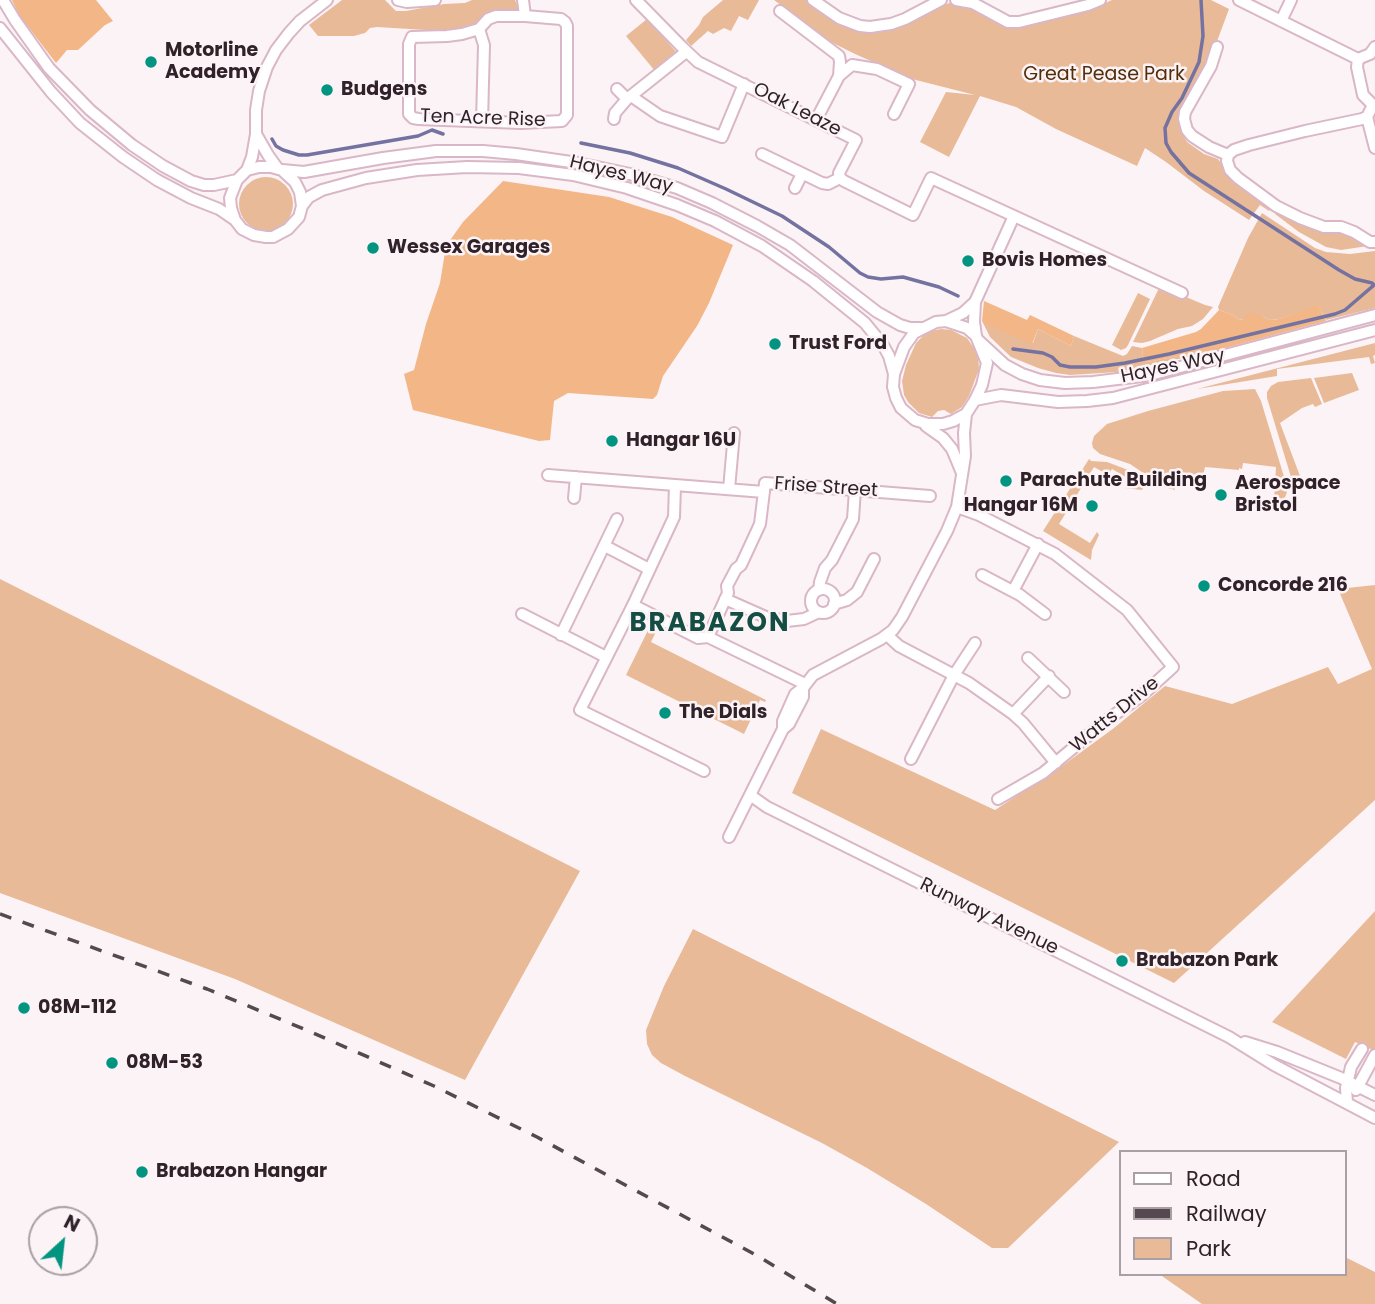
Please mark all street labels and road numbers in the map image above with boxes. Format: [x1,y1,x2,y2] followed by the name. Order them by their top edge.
[749,78,845,142] street label: Oak Leaze
[420,105,546,133] street label: Ten Acre Rise
[567,151,675,199] street label: Hayes Way
[1119,345,1227,389] street label: Hayes Way
[773,473,879,503] street label: Frise Street
[1066,672,1164,758] street label: Watts Drive
[916,874,1062,960] street label: Runway Avenue

